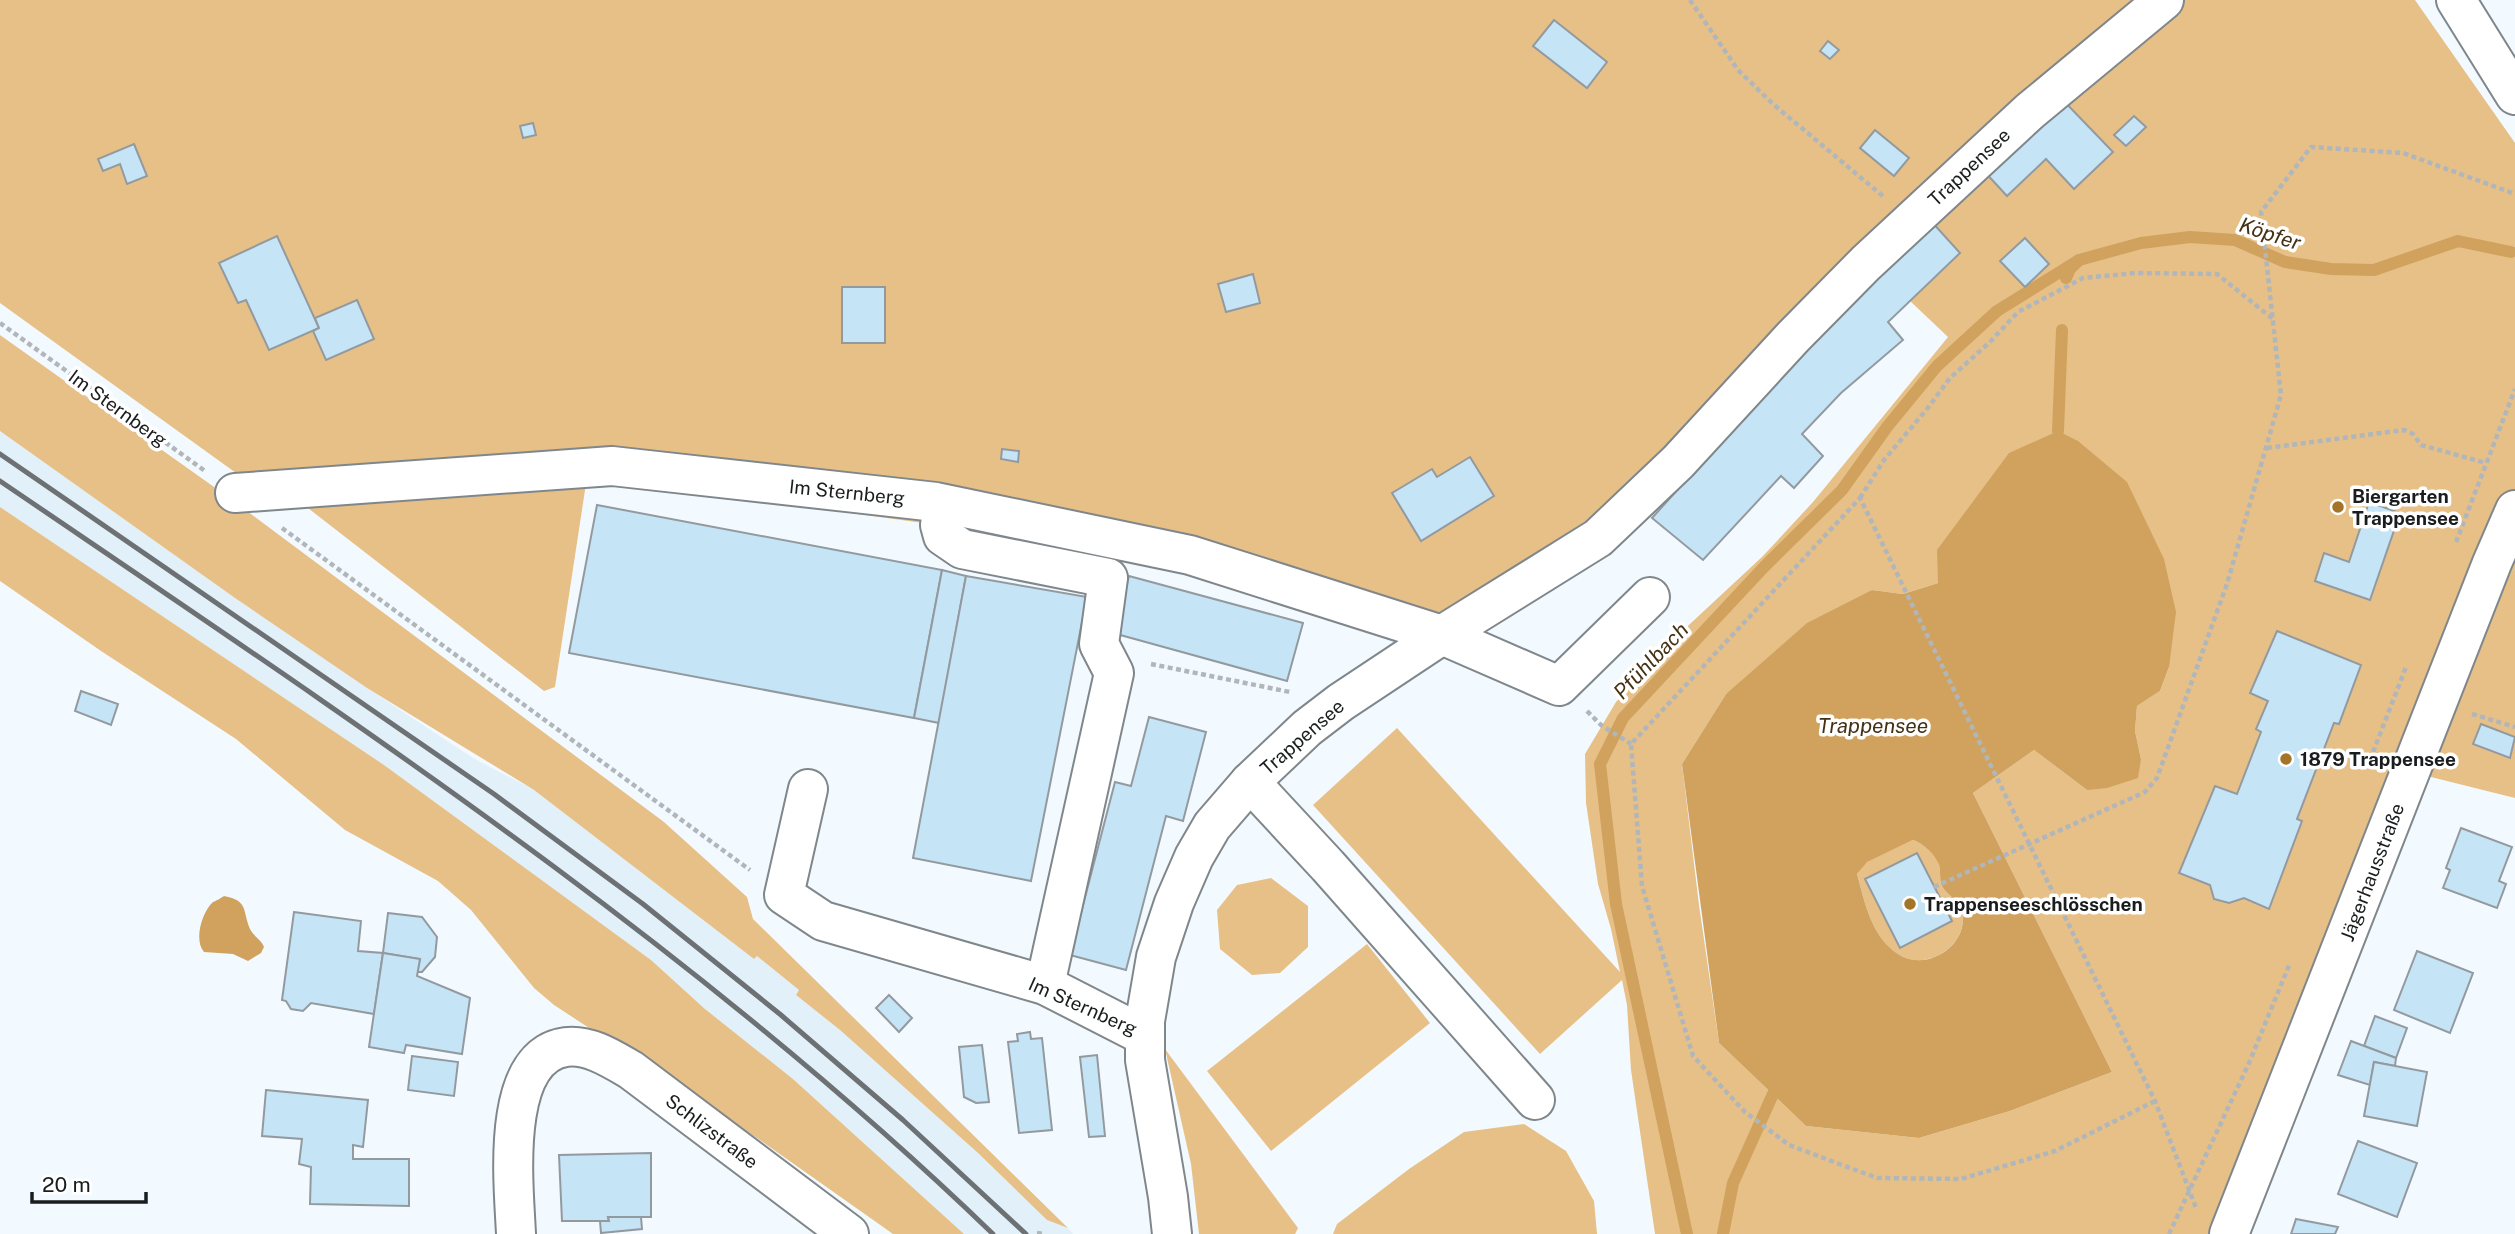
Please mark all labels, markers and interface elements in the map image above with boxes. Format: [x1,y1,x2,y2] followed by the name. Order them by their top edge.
[1924,124,2014,210] street label: Trappensee
[2236,212,2305,256] water label: Köpfer
[65,365,172,451] street label: Im Sternberg
[788,475,906,509] street label: Im Sternberg
[2352,485,2459,529] place label: Biergarten Trappensee
[2330,499,2346,515] marker: Biergarten Trappensee
[1608,617,1693,704] water label: Pfühlbach
[1256,695,1348,779] street label: Trappensee
[1818,713,1928,738] water label: Trappensee
[2300,748,2456,770] place label: 1879 Trappensee
[2278,751,2294,767] marker: 1879 Trappensee
[2336,800,2408,944] street label: Jägerhausstraße
[1924,893,2143,915] place label: Trappenseeschlösschen
[1902,896,1918,912] marker: Trappenseeschlösschen
[1025,972,1141,1040] street label: Im Sternberg
[662,1089,762,1173] street label: Schlizstraße
[32,1160,145,1204] scale bar
[42,1172,91,1197] text: 20 m

